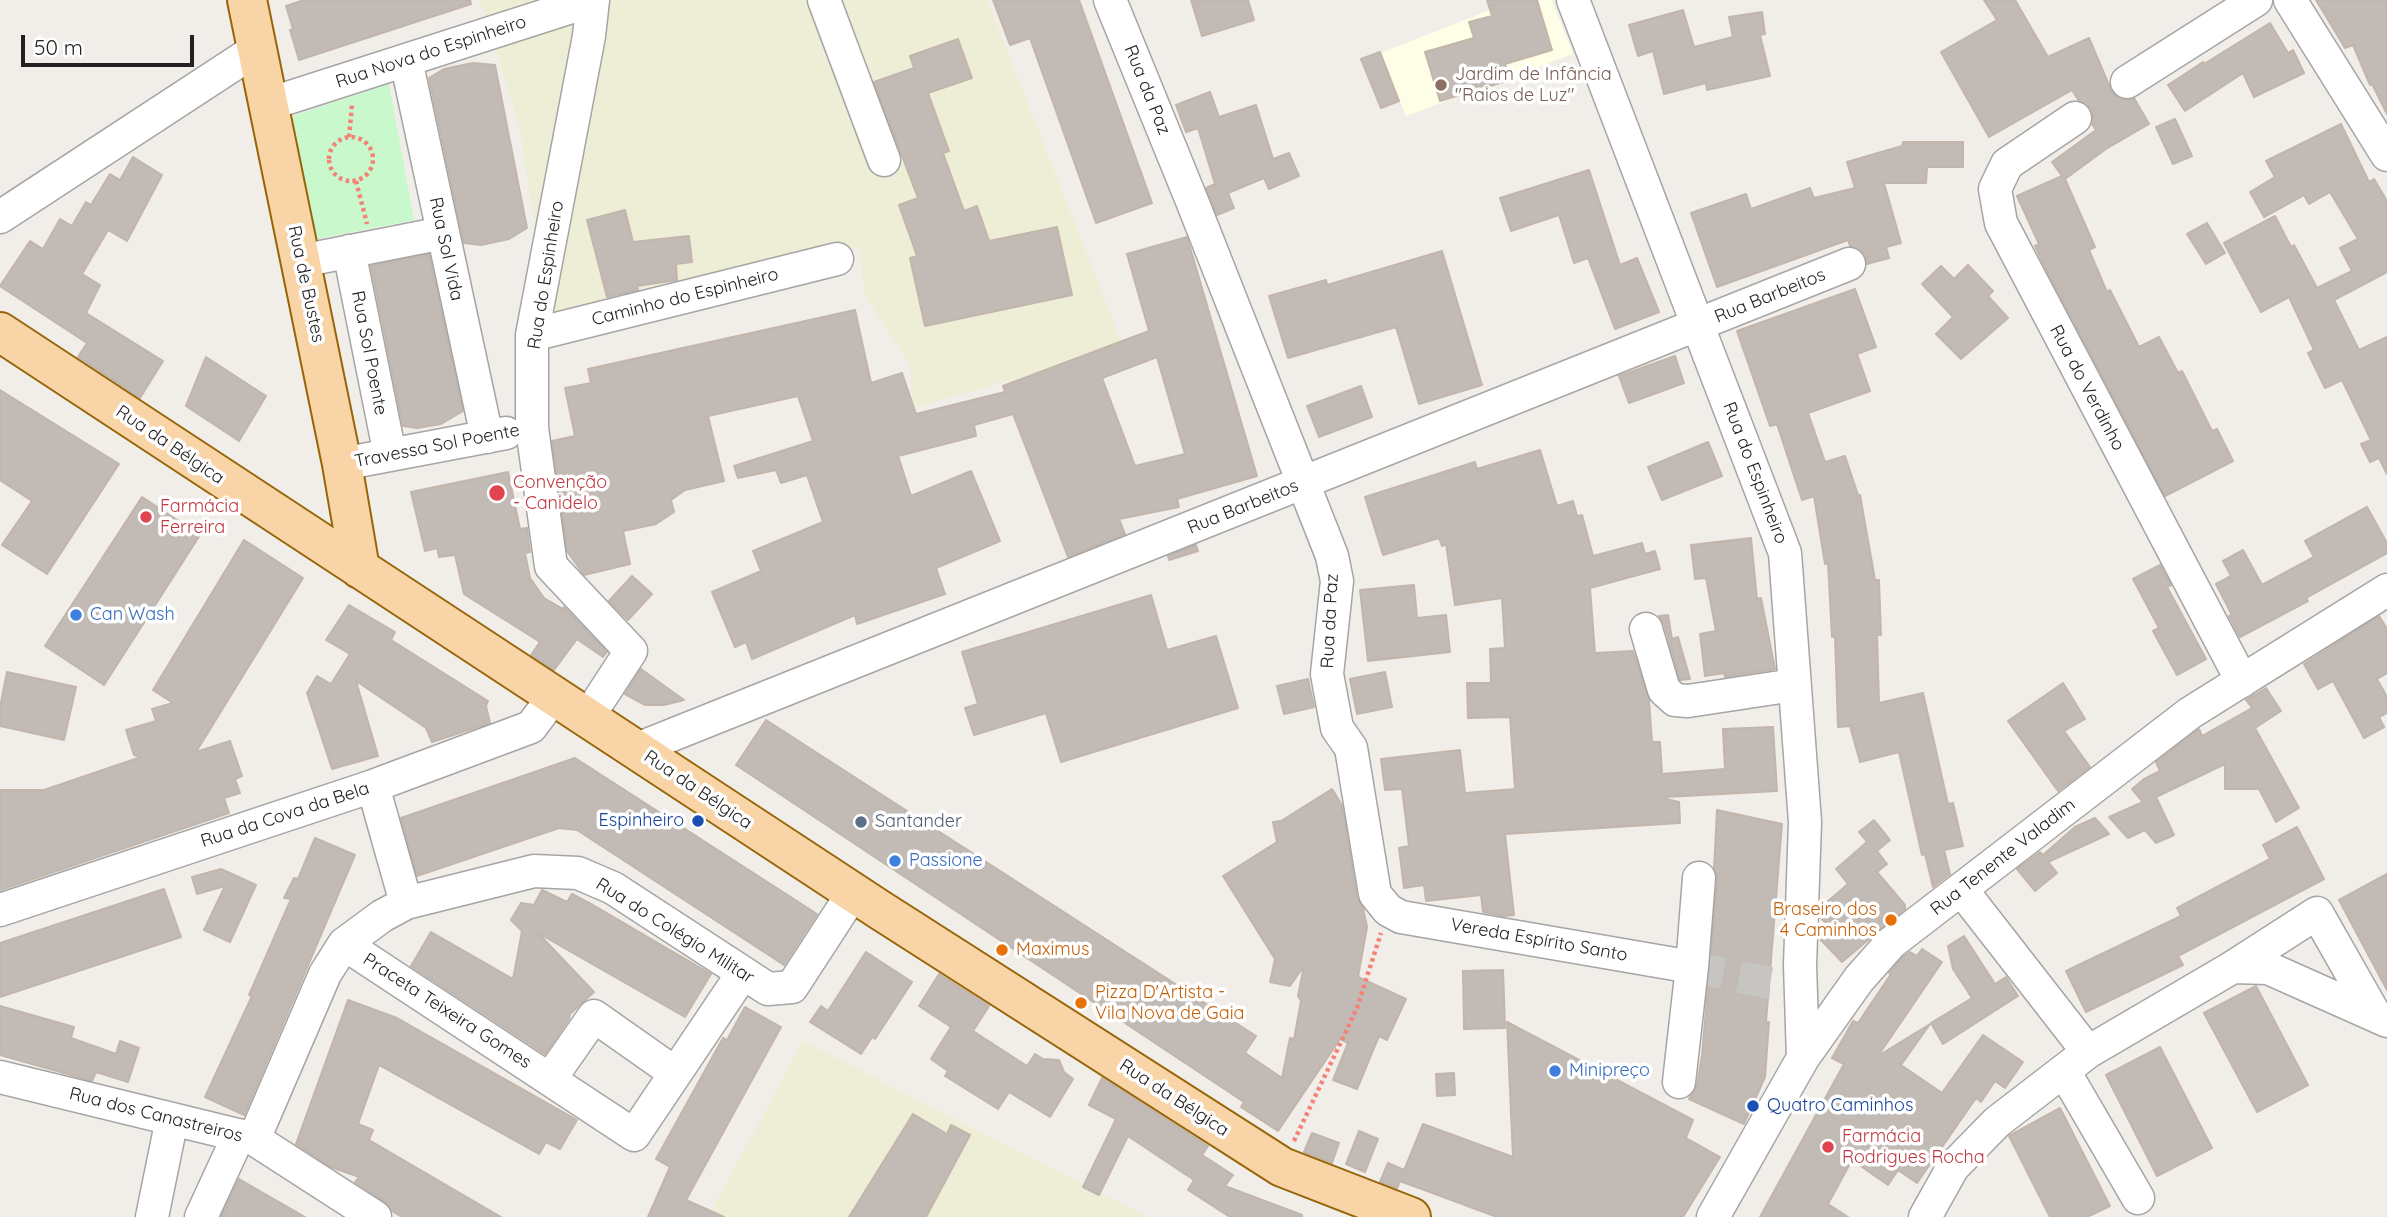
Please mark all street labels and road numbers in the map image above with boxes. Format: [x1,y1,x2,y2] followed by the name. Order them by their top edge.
[333,11,529,93] street label: Rua Nova do Espinheiro
[1119,42,1175,138] street label: Rua da Paz
[424,195,468,303] street label: Rua Sol Vida
[524,199,568,351] street label: Rua do Espinheiro
[283,224,329,344] street label: Rua de Bustes
[589,263,781,331] street label: Caminho do Espinheiro
[1711,264,1829,328] street label: Rua Barbeitos
[346,289,392,417] street label: Rua Sol Poente
[2045,321,2129,455] street label: Rua do Verdinho
[1718,399,1792,547] street label: Rua do Espinheiro
[112,401,228,489] street label: Rua da Bélgica
[353,419,521,473] street label: Travessa Sol Poente
[1184,475,1302,539] street label: Rua Barbeitos
[1317,573,1343,669] street label: Rua da Paz
[640,746,756,834] street label: Rua da Bélgica
[198,778,372,852] street label: Rua da Cova da Bela
[1926,794,2080,920] street label: Rua Tenente Valadim
[592,873,758,989] street label: Rua do Colégio Militar
[1449,914,1629,966] street label: Vereda Espírito Santo
[359,949,535,1073] street label: Praceta Teixeira Gomes
[1115,1055,1233,1141] street label: Rua da Bélgica
[67,1083,245,1147] street label: Rua dos Canastreiros

